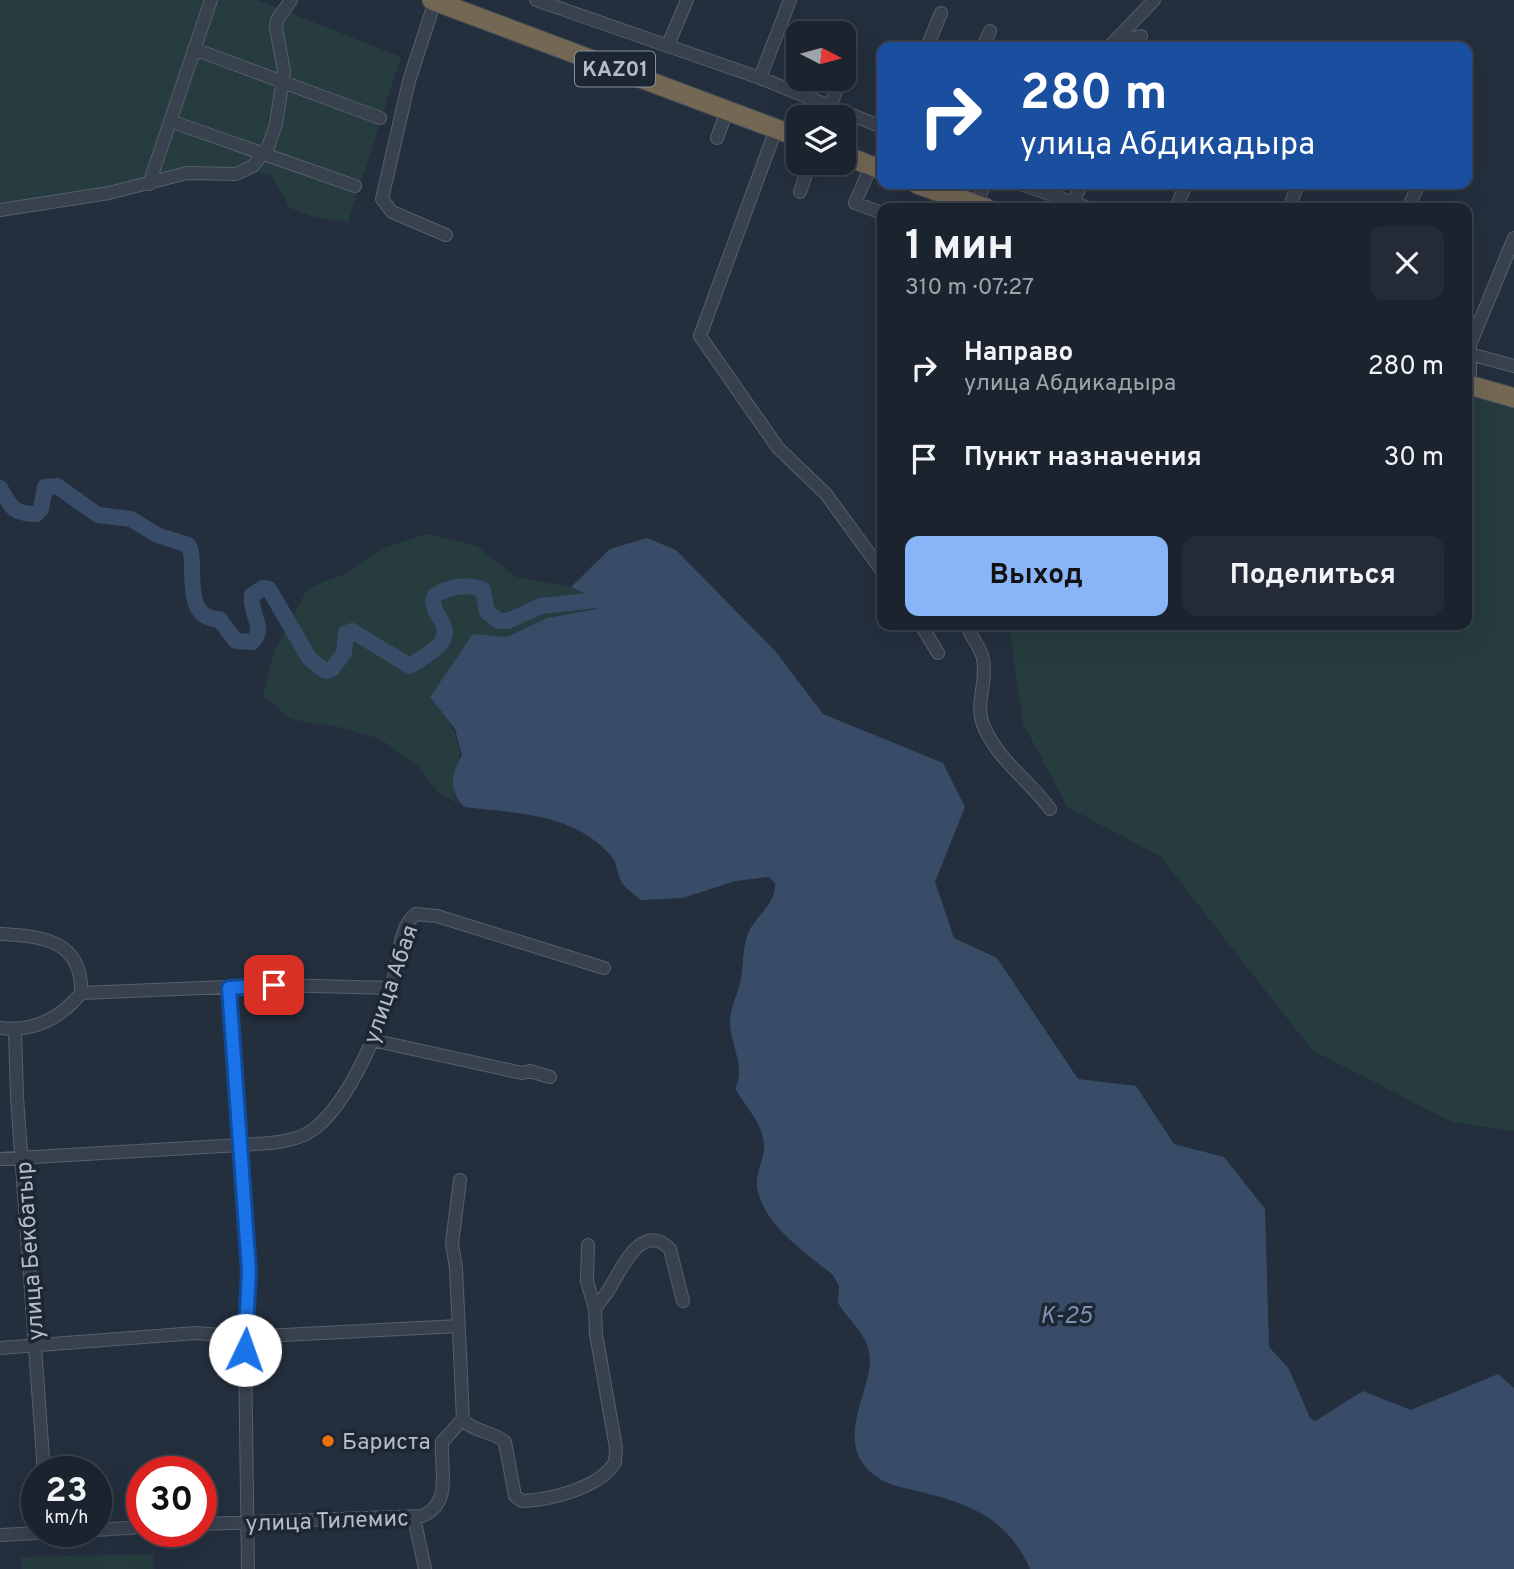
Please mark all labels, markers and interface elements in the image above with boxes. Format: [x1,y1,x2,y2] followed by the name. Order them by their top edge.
[786,21,856,91] north arrow
[786,21,856,175] map controls
[575,52,655,86] road number: KАZ01
[1020,65,1167,127] text: 280 m
[905,70,996,161] icon: right
[786,105,856,175] button: layers
[1020,126,1315,166] text: улица Абдикадыра
[905,221,1014,274] text: 1 мин
[1370,226,1444,300] button: close
[905,274,1034,303] text: 310 m · 07:27
[964,337,1073,370] text: Направо
[905,349,943,387] icon: right
[1368,351,1444,384] text: 280 m
[964,370,1176,399] text: улица Абдикадыра
[905,440,943,478] icon: arrive
[964,442,1202,475] text: Пункт назначения
[1384,442,1444,475] text: 30 m
[905,536,1168,616] button: Выход
[1182,536,1444,616] button: Поделиться
[358,921,426,1048] street label: улица Абая
[244,955,304,1015] pin
[255,966,293,1004] icon: arrive
[11,1160,52,1341] street label: улица Бекбатыр
[1040,1302,1093,1332] water label: К-25
[208,1313,282,1387] position arrow
[342,1429,431,1458] place label: Бариста
[320,1433,336,1449] marker: Бариста
[126,1456,217,1547] speed limit sign: 30
[45,1470,88,1514] text: 23
[245,1505,409,1540] street label: улица Тилемис
[45,1507,88,1530] text: km/h

